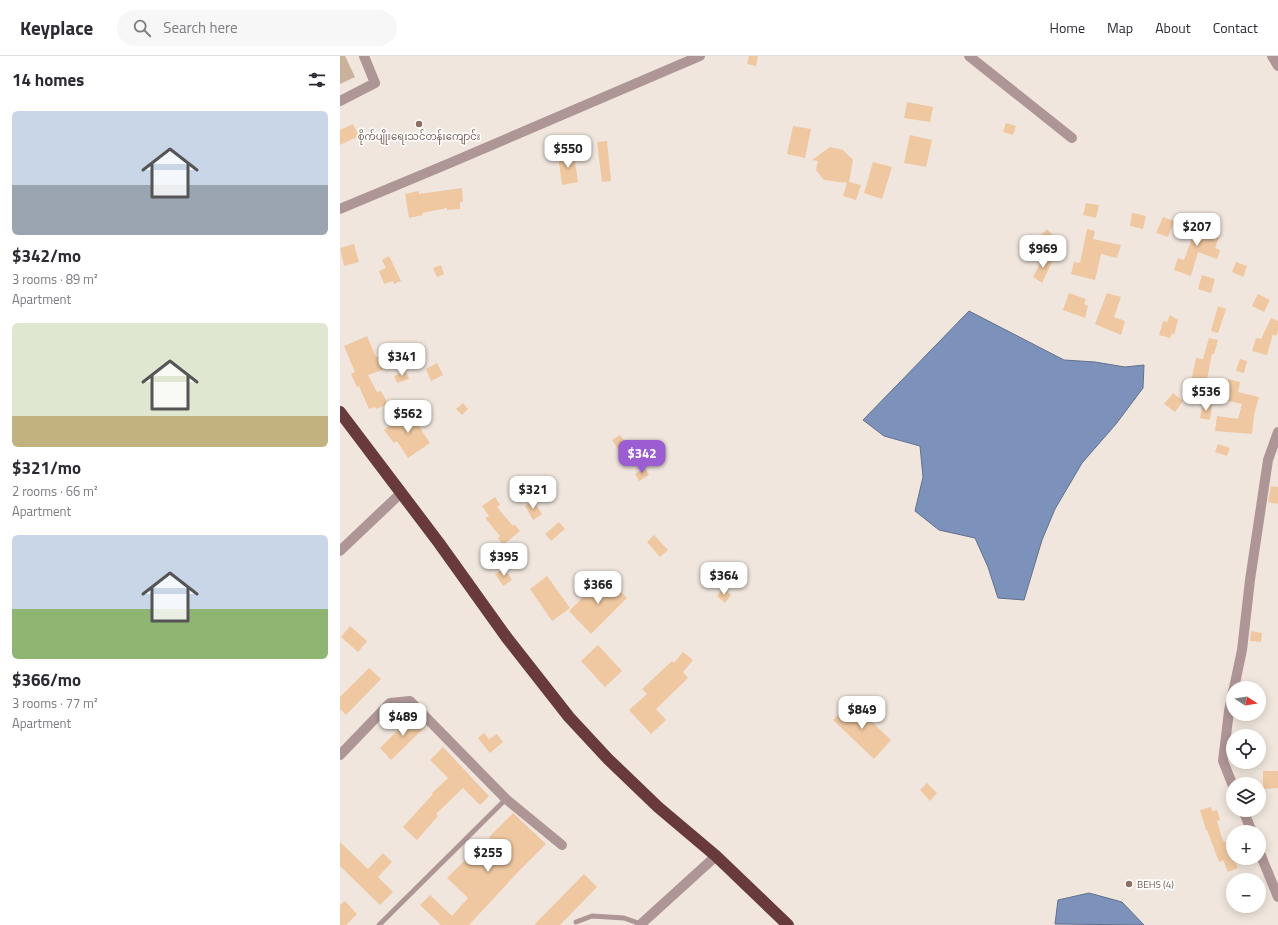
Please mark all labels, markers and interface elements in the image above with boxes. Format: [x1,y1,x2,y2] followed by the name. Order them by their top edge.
[117,10,397,46] search box
[20,13,93,42] text: Keyplace
[163,16,238,39] text: Search here
[131,17,153,39] icon: search
[1050,17,1085,38] text: Home
[1107,17,1133,38] text: Map
[1155,17,1191,38] text: About
[1213,17,1258,38] text: Contact
[12,67,84,93] text: 14 homes
[306,69,328,91] icon: filters
[414,119,424,129] marker: စိုက်ပျိုးရေးသင်တန်းကျောင်း
[358,129,480,145] place label: စိုက်ပျိုးရေးသင်တန်းကျောင်း
[544,135,592,169] pin: $550
[134,137,206,209] icon: home
[553,138,583,158] text: $550
[1173,213,1221,247] pin: $207
[1182,216,1212,236] text: $207
[1019,235,1067,269] pin: $969
[1028,238,1058,258] text: $969
[12,243,81,269] text: $342/mo
[12,269,98,289] text: 3 rooms · 89 m²
[12,289,71,309] text: Apartment
[378,343,426,377] pin: $341
[387,346,417,366] text: $341
[134,349,206,421] icon: home
[1182,378,1230,412] pin: $536
[1191,381,1221,401] text: $536
[384,400,432,434] pin: $562
[393,403,423,423] text: $562
[618,440,666,474] pin: $342
[627,443,657,463] text: $342
[12,455,81,481] text: $321/mo
[509,476,557,510] pin: $321
[518,479,548,499] text: $321
[12,481,98,501] text: 2 rooms · 66 m²
[12,501,71,521] text: Apartment
[480,543,528,577] pin: $395
[489,546,519,566] text: $395
[134,561,206,633] icon: home
[700,562,748,596] pin: $364
[709,565,739,585] text: $364
[574,571,622,605] pin: $366
[583,574,613,594] text: $366
[12,667,81,693] text: $366/mo
[1226,681,1266,721] north arrow
[1226,681,1266,913] map controls
[12,693,98,713] text: 3 rooms · 77 m²
[838,696,886,730] pin: $849
[847,699,877,719] text: $849
[379,703,427,737] pin: $489
[388,706,418,726] text: $489
[12,713,71,733] text: Apartment
[1226,729,1266,769] button: locate
[1226,777,1266,817] button: layers
[1226,825,1266,865] button: +
[464,839,512,873] pin: $255
[473,842,503,862] text: $255
[1226,873,1266,913] button: −
[1137,877,1174,892] place label: BEHS (4)
[1124,879,1134,889] marker: BEHS (4)

